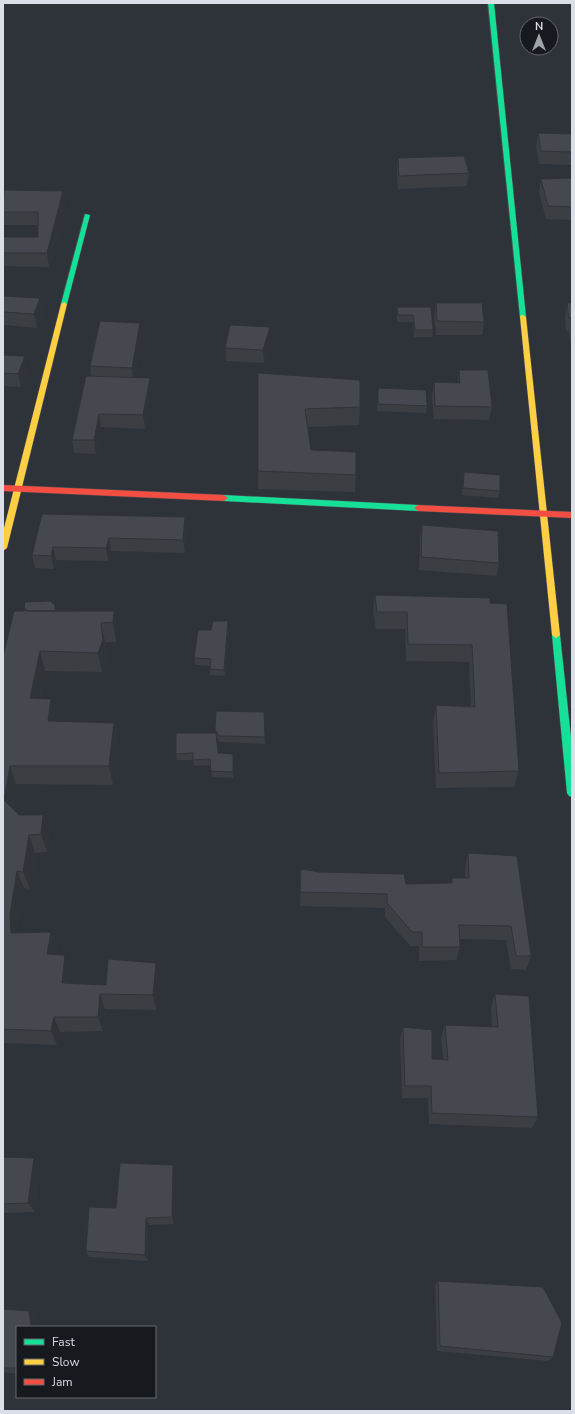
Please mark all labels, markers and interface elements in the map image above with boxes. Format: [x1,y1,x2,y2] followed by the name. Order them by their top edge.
[519,16,559,56] north arrow
[535,19,543,34] text: N
[16,1326,156,1398] legend
[52,1334,75,1350] text: Fast
[52,1354,80,1370] text: Slow
[51,1374,73,1390] text: Jam

